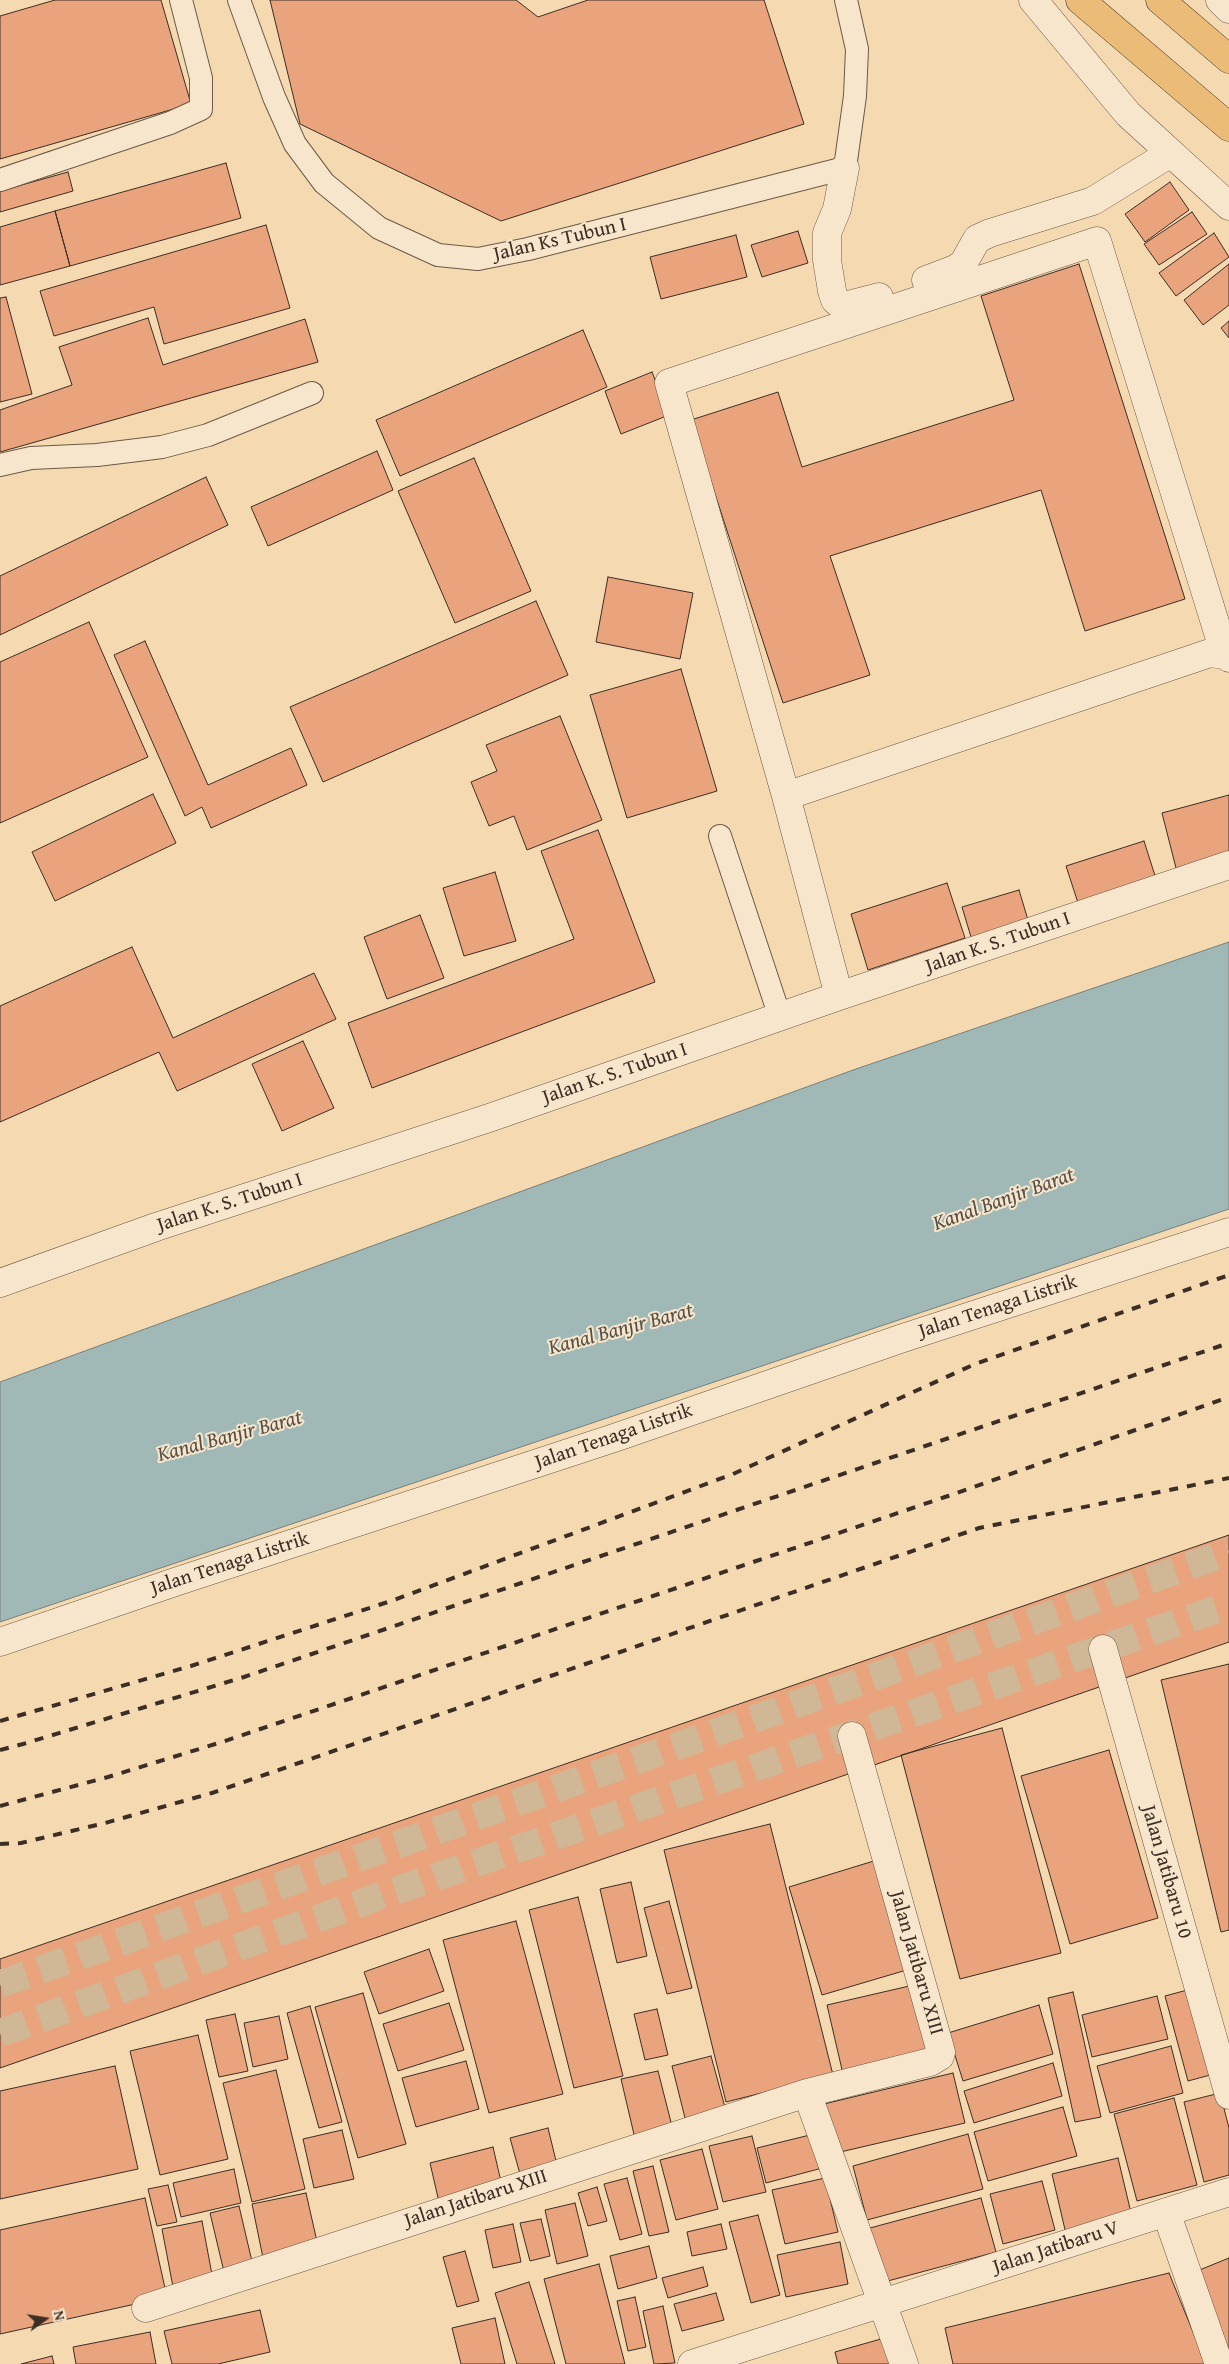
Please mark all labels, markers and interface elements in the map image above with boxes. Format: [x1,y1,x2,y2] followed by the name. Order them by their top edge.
[491,213,629,267] street label: Jalan Ks Tubun I
[922,907,1074,979] street label: Jalan K. S. Tubun I
[539,1038,691,1110] street label: Jalan K. S. Tubun I
[930,1163,1078,1237] water label: Kanal Banjir Barat
[154,1168,306,1238] street label: Jalan K. S. Tubun I
[916,1270,1080,1344] street label: Jalan Tenaga Listrik
[546,1299,696,1361] water label: Kanal Banjir Barat
[532,1399,696,1475] street label: Jalan Tenaga Listrik
[155,1406,305,1468] water label: Kanal Banjir Barat
[148,1527,312,1601] street label: Jalan Tenaga Listrik
[1136,1803,1196,1941] street label: Jalan Jatibaru 10
[884,1888,948,2038] street label: Jalan Jatibaru XIII
[401,2165,551,2233] street label: Jalan Jatibaru XIII
[990,2216,1122,2280] street label: Jalan Jatibaru V
[20,2294,70,2344] north arrow
[49,2309,70,2322] text: N

